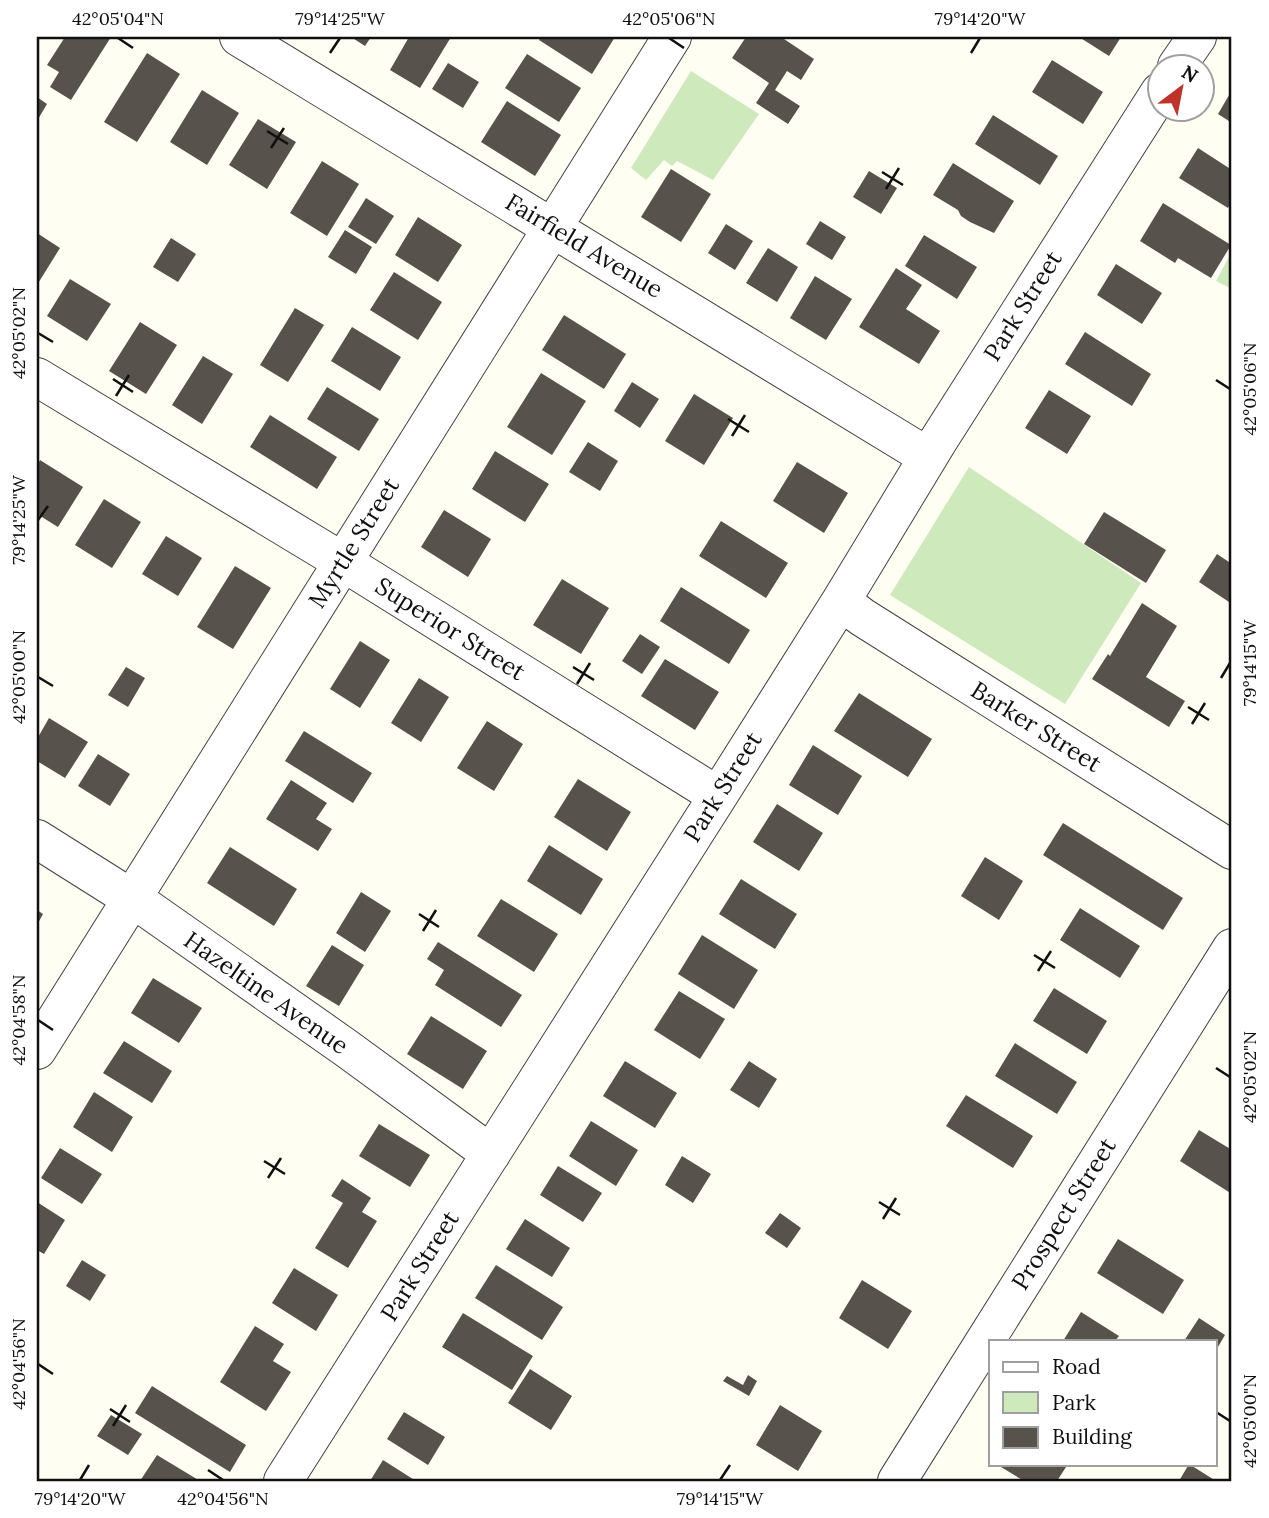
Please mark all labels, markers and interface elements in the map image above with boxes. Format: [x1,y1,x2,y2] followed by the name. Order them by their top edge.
[72,7,164,30] text: 42°05'04"N
[295,7,386,30] text: 79°14'25"W
[623,7,715,30] text: 42°05'06"N
[935,7,1026,30] text: 79°14'20"W
[1146,52,1216,122] north arrow
[1177,60,1203,88] text: N
[500,186,669,305] street label: Fairfield Avenue
[976,244,1069,367] street label: Park Street
[7,287,30,379] text: 42°05'02"N
[1238,343,1261,435] text: 42°05'06"N
[301,471,406,614] street label: Myrtle Street
[7,474,30,565] text: 79°14'25"W
[370,570,532,687] street label: Superior Street
[1238,619,1261,706] text: 79°14'15"W
[7,630,30,724] text: 42°05'00"N
[965,674,1108,779] street label: Barker Street
[676,725,769,848] street label: Park Street
[178,924,355,1061] street label: Hazeltine Avenue
[7,974,30,1066] text: 42°04'58"N
[1238,1031,1261,1123] text: 42°05'02"N
[1004,1131,1123,1295] street label: Prospect Street
[373,1204,466,1327] street label: Park Street
[7,1318,30,1410] text: 42°04'56"N
[989,1340,1216,1466] legend
[1052,1353,1101,1380] text: Road
[1238,1374,1261,1468] text: 42°05'00"N
[1052,1389,1096,1416] text: Park
[1052,1423,1132,1450] text: Building
[35,1487,126,1510] text: 79°14'20"W
[177,1487,269,1510] text: 42°04'56"N
[677,1487,764,1510] text: 79°14'15"W

